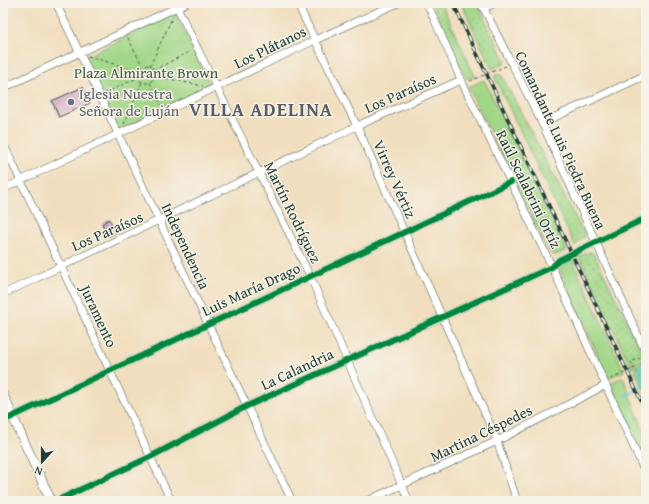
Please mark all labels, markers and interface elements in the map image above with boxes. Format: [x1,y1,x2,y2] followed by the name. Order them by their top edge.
[230,20,310,74] street label: Los Plátanos
[510,47,612,233] street label: Comandante Luis Piedra Buena
[74,62,219,83] park label: Plaza Almirante Brown
[361,68,439,118] street label: Los Paraísos
[79,83,180,121] place label: Iglesia Nuestra Señora de Luján
[189,95,333,123] district label: VILLA ADELINA
[66,97,76,107] marker: Iglesia Nuestra Señora de Luján
[491,126,567,252] street label: Raúl Scalabrini Ortíz
[369,137,422,222] street label: Virrey Vértiz
[259,158,327,267] street label: Martín Rodríguez
[157,199,215,293] street label: Independencia
[68,206,146,256] street label: Los Paraísos
[198,257,304,321] street label: Luis María Drago
[75,280,123,351] street label: Juramento
[257,343,337,395] street label: La Calandria
[426,399,536,467] street label: Martina Céspedes
[22,442,62,482] north arrow
[32,462,45,480] text: N

